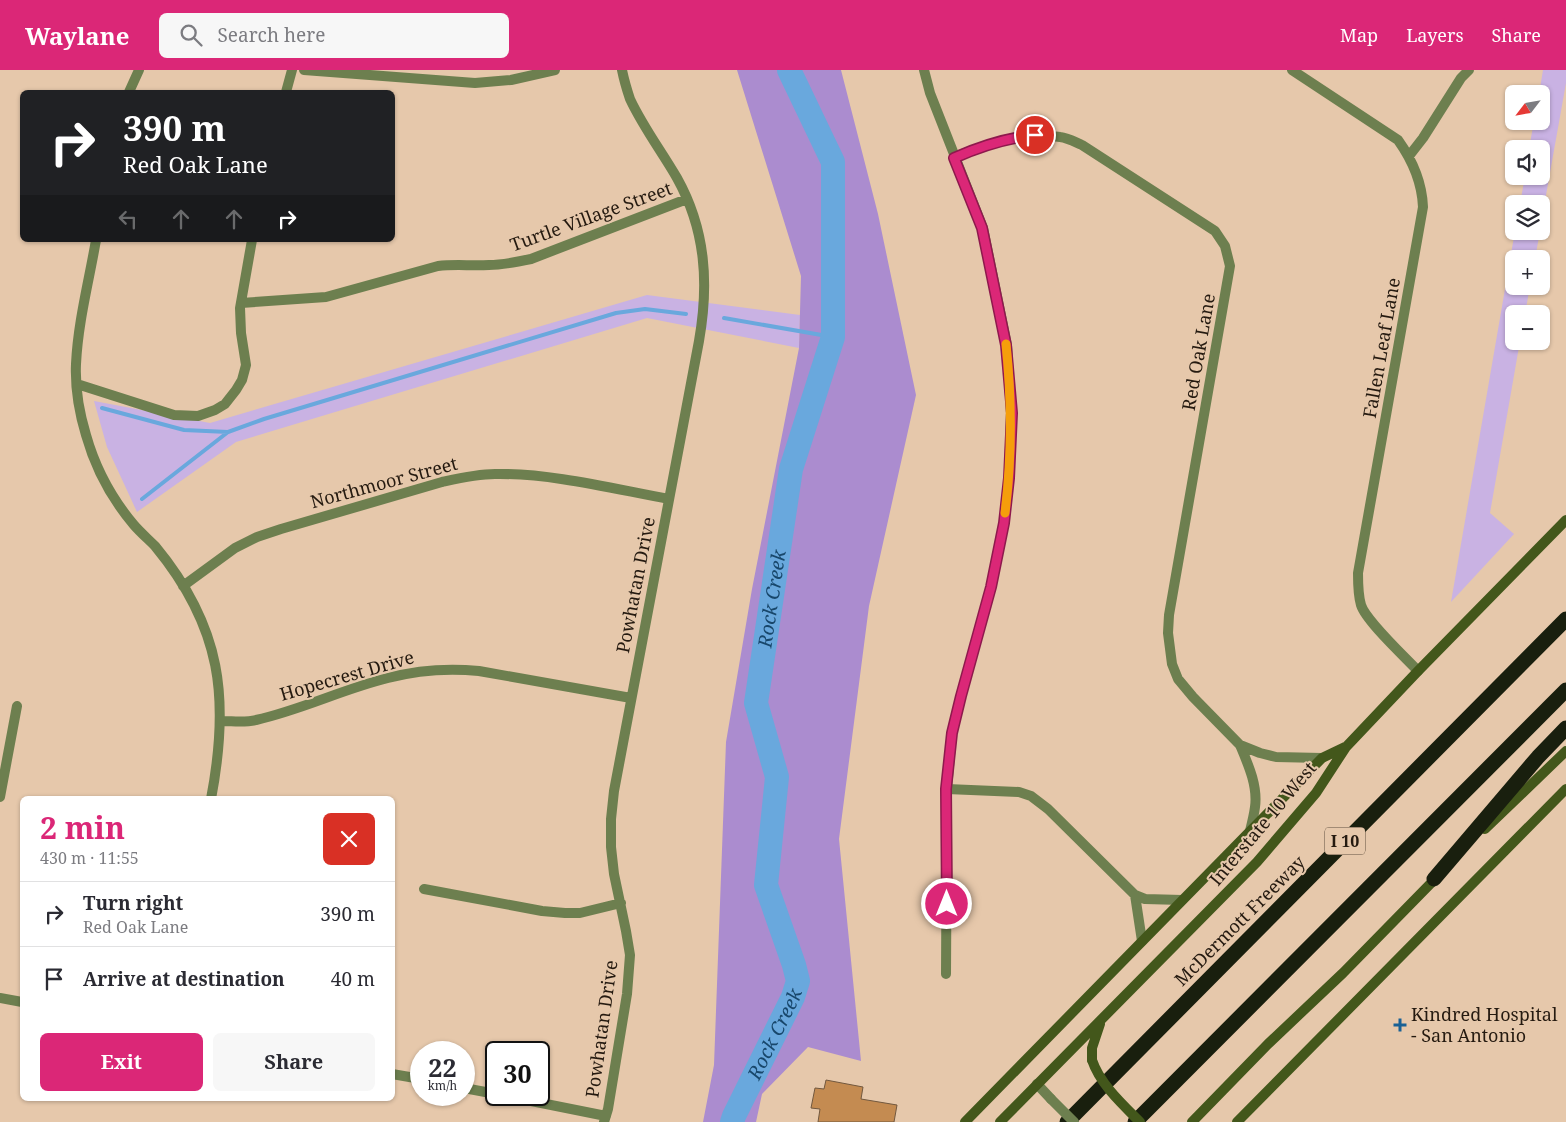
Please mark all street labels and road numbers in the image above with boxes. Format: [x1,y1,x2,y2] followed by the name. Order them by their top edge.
[506,176,675,257] street label: Turtle Village Street
[1357,276,1405,420] street label: Fallen Leaf Lane
[1176,291,1220,412] street label: Red Oak Lane
[307,451,460,513] street label: Northmoor Street
[610,515,660,655] street label: Powhatan Drive
[277,644,417,706] street label: Hopecrest Drive
[1203,756,1321,890] street label: Interstate 10 West
[1325,828,1365,854] road number: I 10
[1169,849,1310,991] street label: McDermott Freeway
[579,959,623,1099] street label: Powhatan Drive

